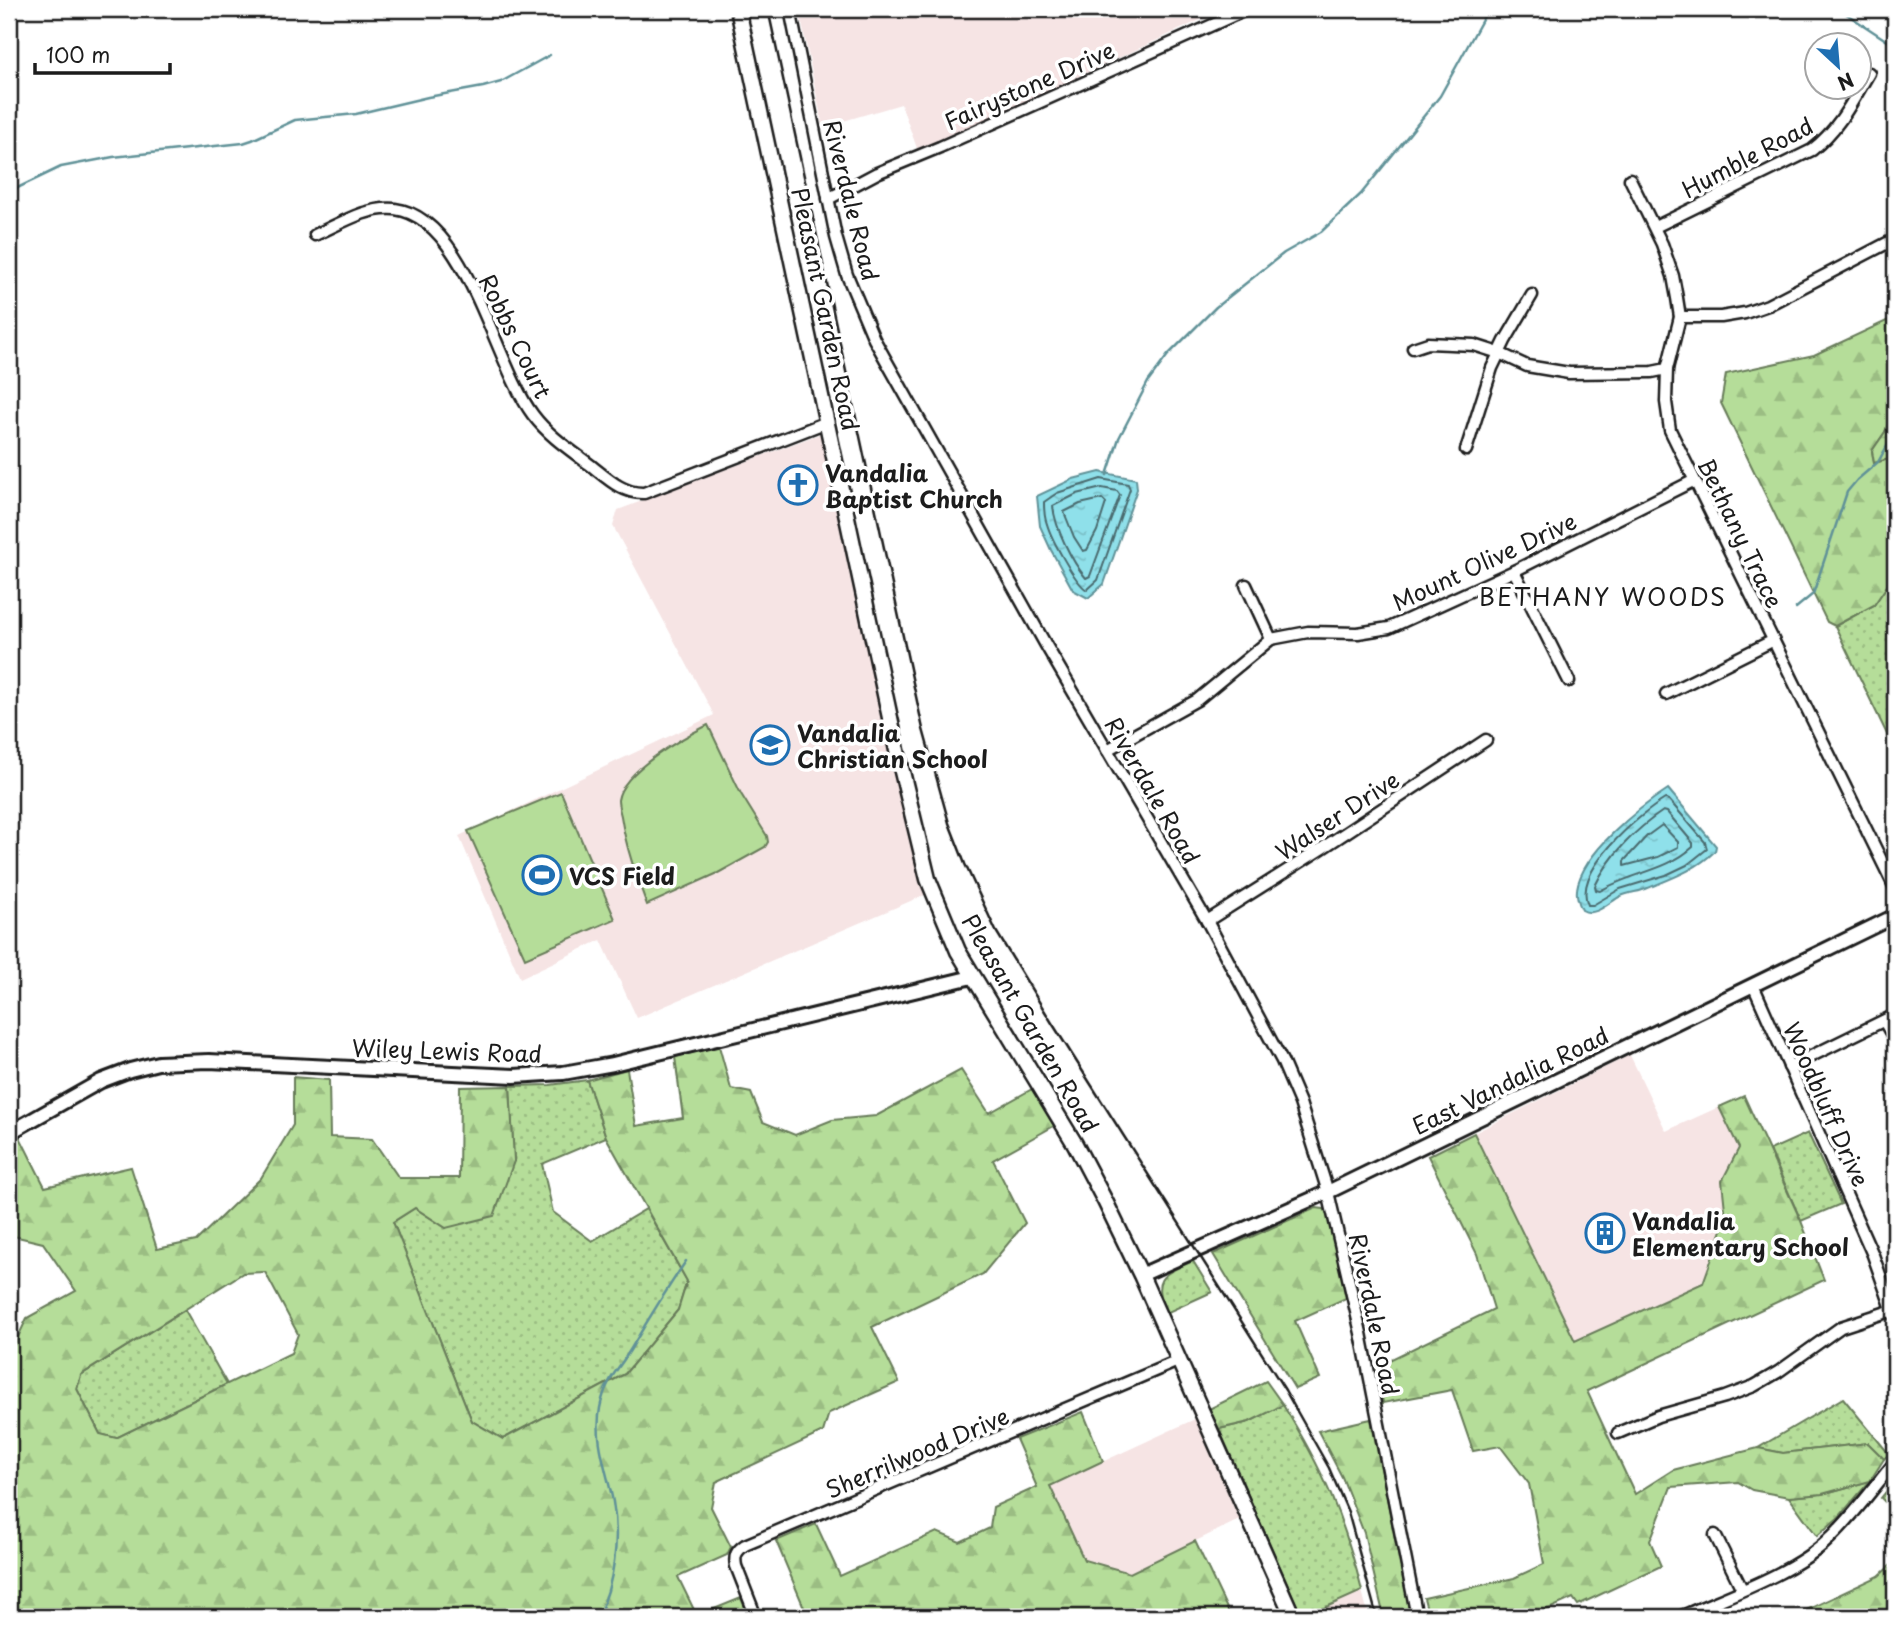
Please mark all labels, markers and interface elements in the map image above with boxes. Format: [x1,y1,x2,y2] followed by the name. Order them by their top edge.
[35,32,170,76] scale bar
[938,32,1120,138] street label: Fairystone Drive
[1802,32,1872,102] north arrow
[46,38,110,70] text: 100 m
[1833,66,1859,98] text: N
[1675,108,1819,206] street label: Humble Road
[815,116,889,284] street label: Riverdale Road
[783,184,869,434] street label: Pleasant Garden Road
[471,268,561,404] street label: Robbs Court
[1690,452,1792,614] street label: Bethany Trace
[825,455,1003,516] place label: Vandalia Baptist Church
[777,464,819,506] church icon: Vandalia Baptist Church
[1386,503,1582,619] street label: Mount Olive Drive
[1479,578,1727,614] district label: BETHANY WOODS
[1097,710,1209,870] street label: Riverdale Road
[797,715,988,776] place label: Vandalia Christian School
[749,724,791,766] school or university icon: Vandalia Christian School
[1268,762,1406,868] street label: Walser Drive
[521,854,563,896] sports icon: VCS Field
[569,858,675,893] place label: VCS Field
[954,907,1108,1139] street label: Pleasant Garden Road
[1775,1016,1879,1192] street label: Woodbluff Drive
[1406,1017,1614,1143] street label: East Vandalia Road
[351,1029,543,1071] street label: Wiley Lewis Road
[1632,1203,1849,1264] place label: Vandalia Elementary School
[1584,1212,1626,1254] building icon: Vandalia Elementary School
[1341,1230,1409,1398] street label: Riverdale Road
[820,1398,1014,1506] street label: Sherrilwood Drive

